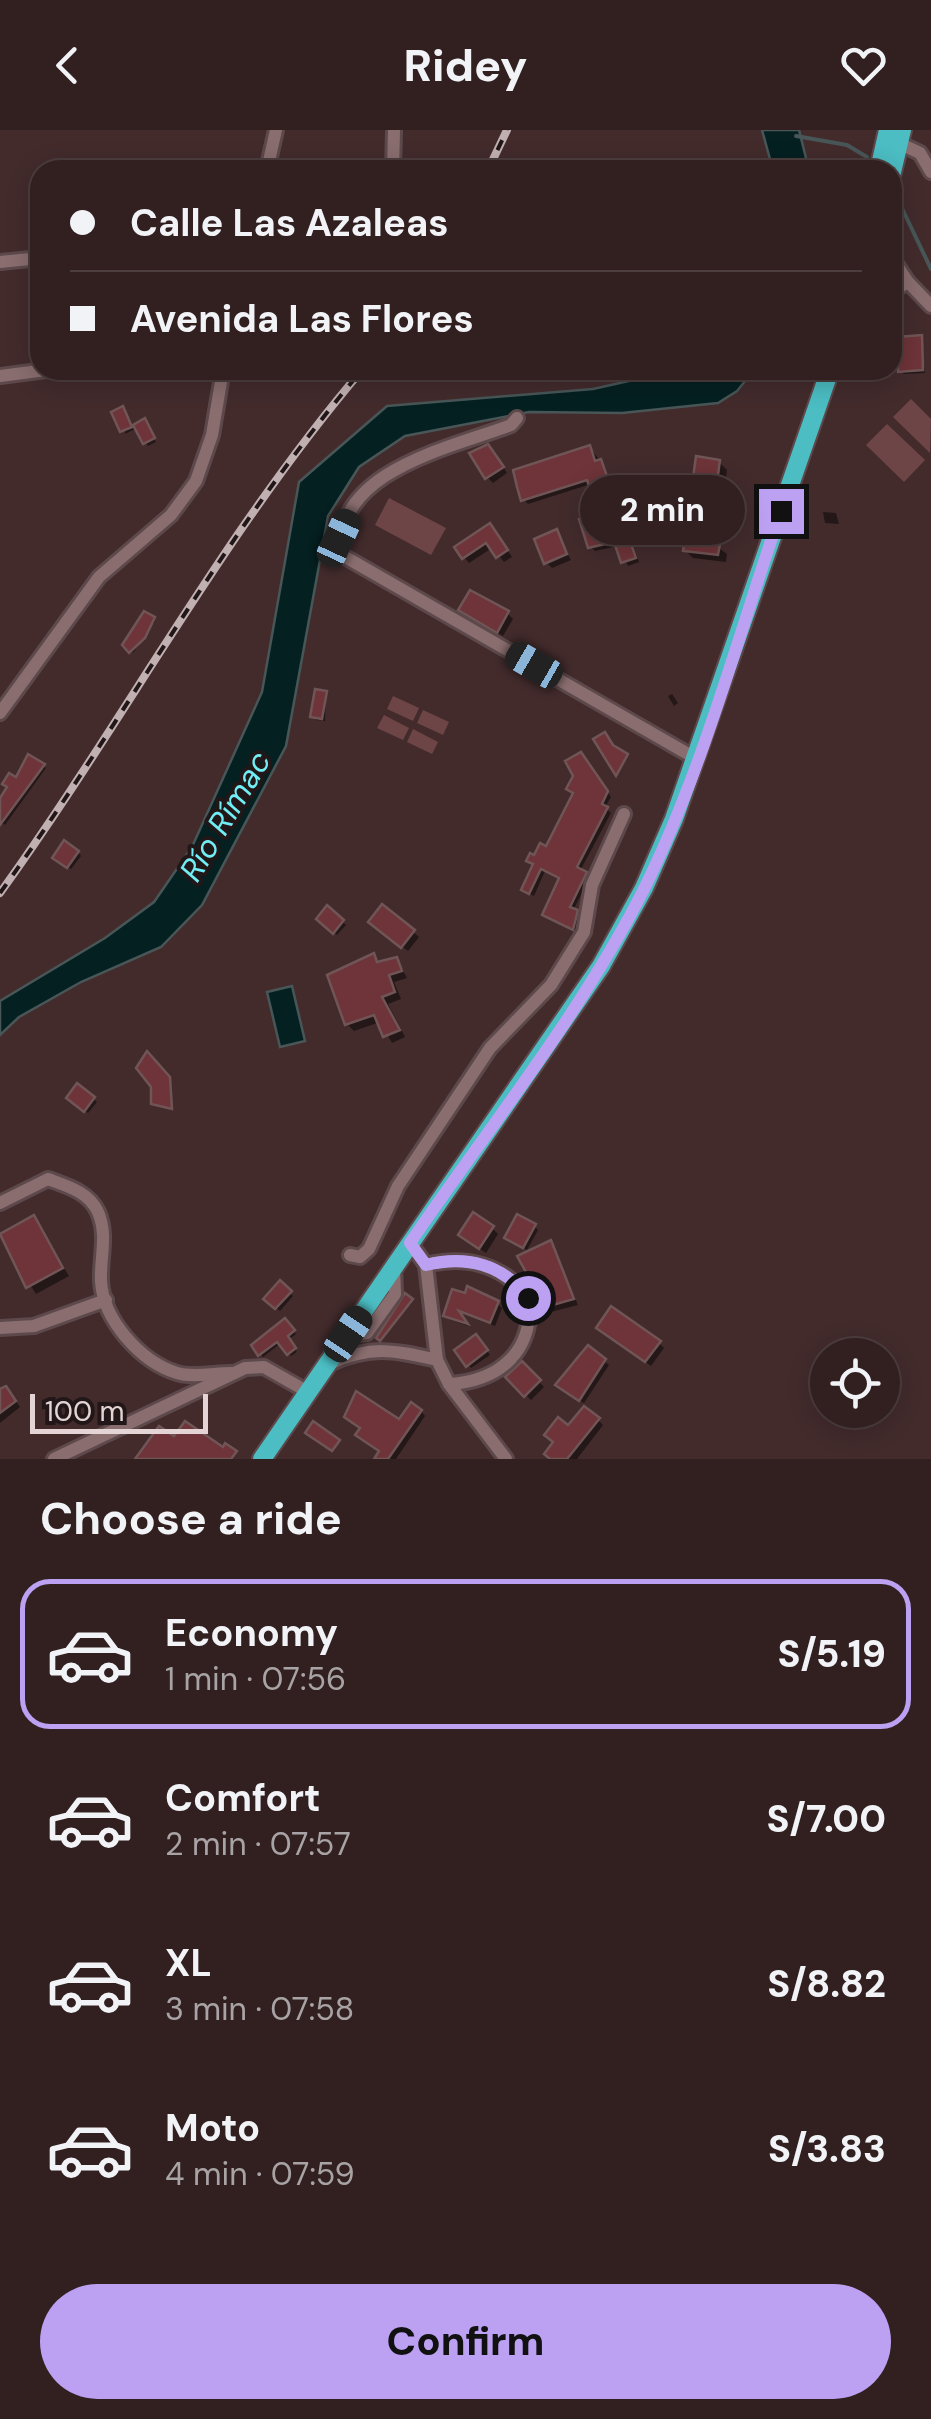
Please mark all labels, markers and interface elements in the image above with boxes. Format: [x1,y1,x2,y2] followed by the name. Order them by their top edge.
[403,36,528,95] text: Ridey
[40,38,95,93] icon: back
[836,38,891,93] icon: heart
[130,198,448,248] text: Calle Las Azaleas
[130,294,474,344] text: Avenida Las Flores
[581,476,746,546] callout: 2 min
[620,489,705,531] text: 2 min
[759,489,804,534] route end
[313,504,365,572] car
[501,637,567,693] car
[170,743,280,889] water label: Río Rímac
[506,1276,551,1321] route start
[319,1301,377,1367] car
[810,1338,900,1428] map controls
[810,1338,900,1428] button: locate
[30,1389,208,1434] scale bar
[45,1393,124,1430] text: 100 m
[40,1489,342,1548] text: Choose a ride
[165,1608,338,1658] text: Economy
[45,1609,135,1699] icon: car
[777,1629,886,1679] text: S/5.19
[165,1658,346,1700] text: 1 min · 07:56
[165,1773,321,1823] text: Comfort
[45,1774,135,1864] icon: car
[767,1794,886,1844] text: S/7.00
[165,1823,351,1865] text: 2 min · 07:57
[165,1938,212,1988] text: XL
[45,1939,135,2029] icon: car
[767,1959,886,2009] text: S/8.82
[165,1988,354,2030] text: 3 min · 07:58
[165,2103,260,2153] text: Moto
[45,2104,135,2194] icon: car
[768,2124,886,2174] text: S/3.83
[165,2153,355,2195] text: 4 min · 07:59
[40,2284,891,2399] button: Confirm

